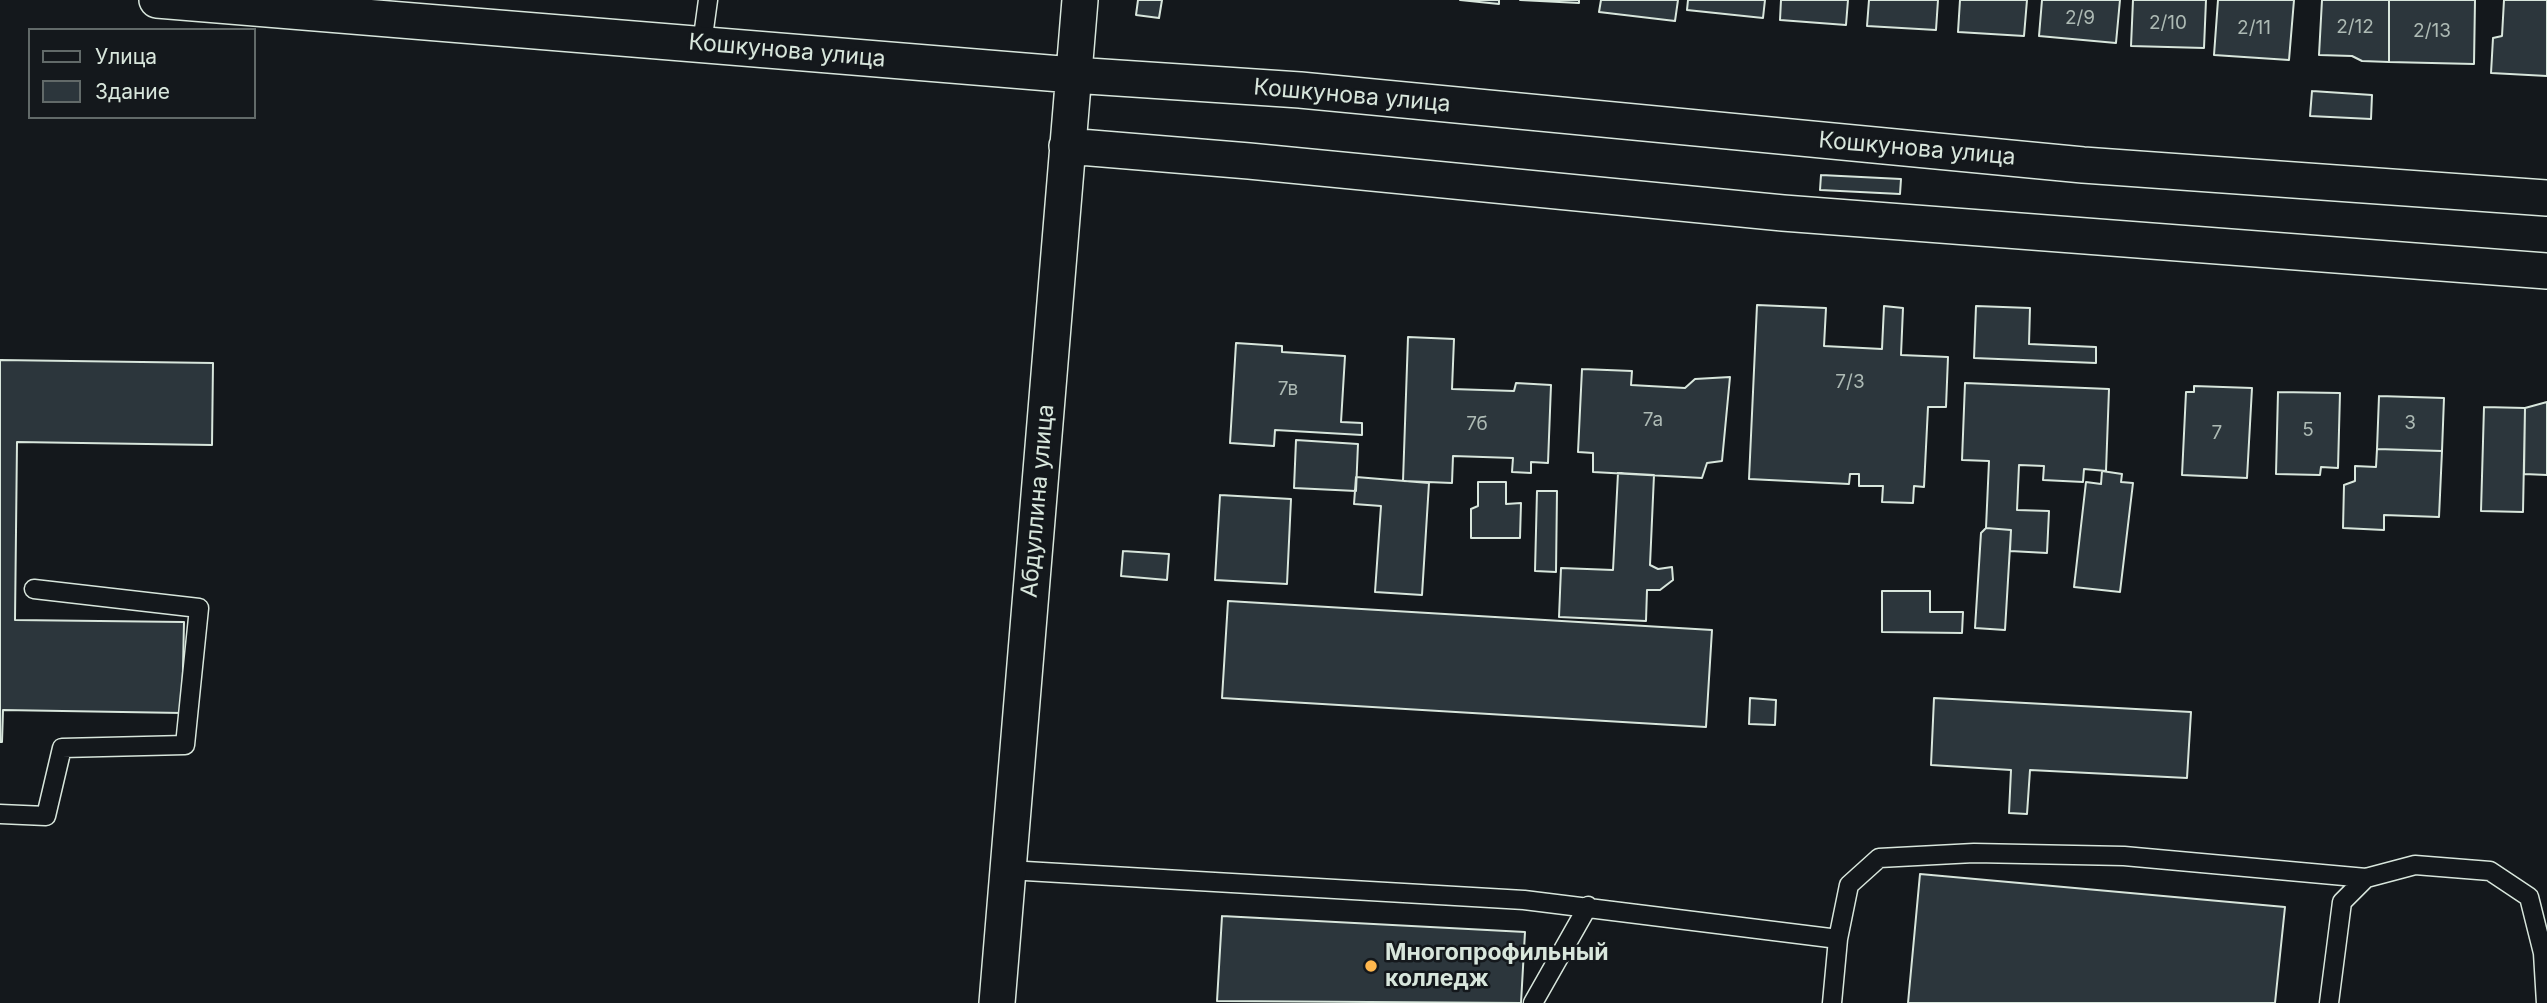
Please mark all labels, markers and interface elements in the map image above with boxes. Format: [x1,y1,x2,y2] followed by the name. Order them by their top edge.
[2065,7,2095,29] house number: 2/9
[2149,12,2187,34] house number: 2/10
[2336,16,2374,38] house number: 2/12
[2237,17,2271,39] house number: 2/11
[2413,20,2451,42] house number: 2/13
[28,28,256,119] legend
[687,29,887,73] street label: Кошкунова улица
[95,44,157,69] text: Улица
[1252,74,1452,118] street label: Кошкунова улица
[95,79,170,104] text: Здание
[1817,127,2017,171] street label: Кошкунова улица
[1835,371,1865,393] house number: 7/3
[1278,378,1298,400] house number: 7в
[1016,403,1060,599] street label: Абдуллина улица
[1643,409,1663,431] house number: 7а
[2404,412,2416,434] house number: 3
[1466,413,1488,435] house number: 7б
[2302,419,2314,441] house number: 5
[2212,422,2222,444] house number: 7
[1385,939,1609,993] place label: Многопрофильный колледж
[1363,958,1379,974] marker: Многопрофильный колледж

